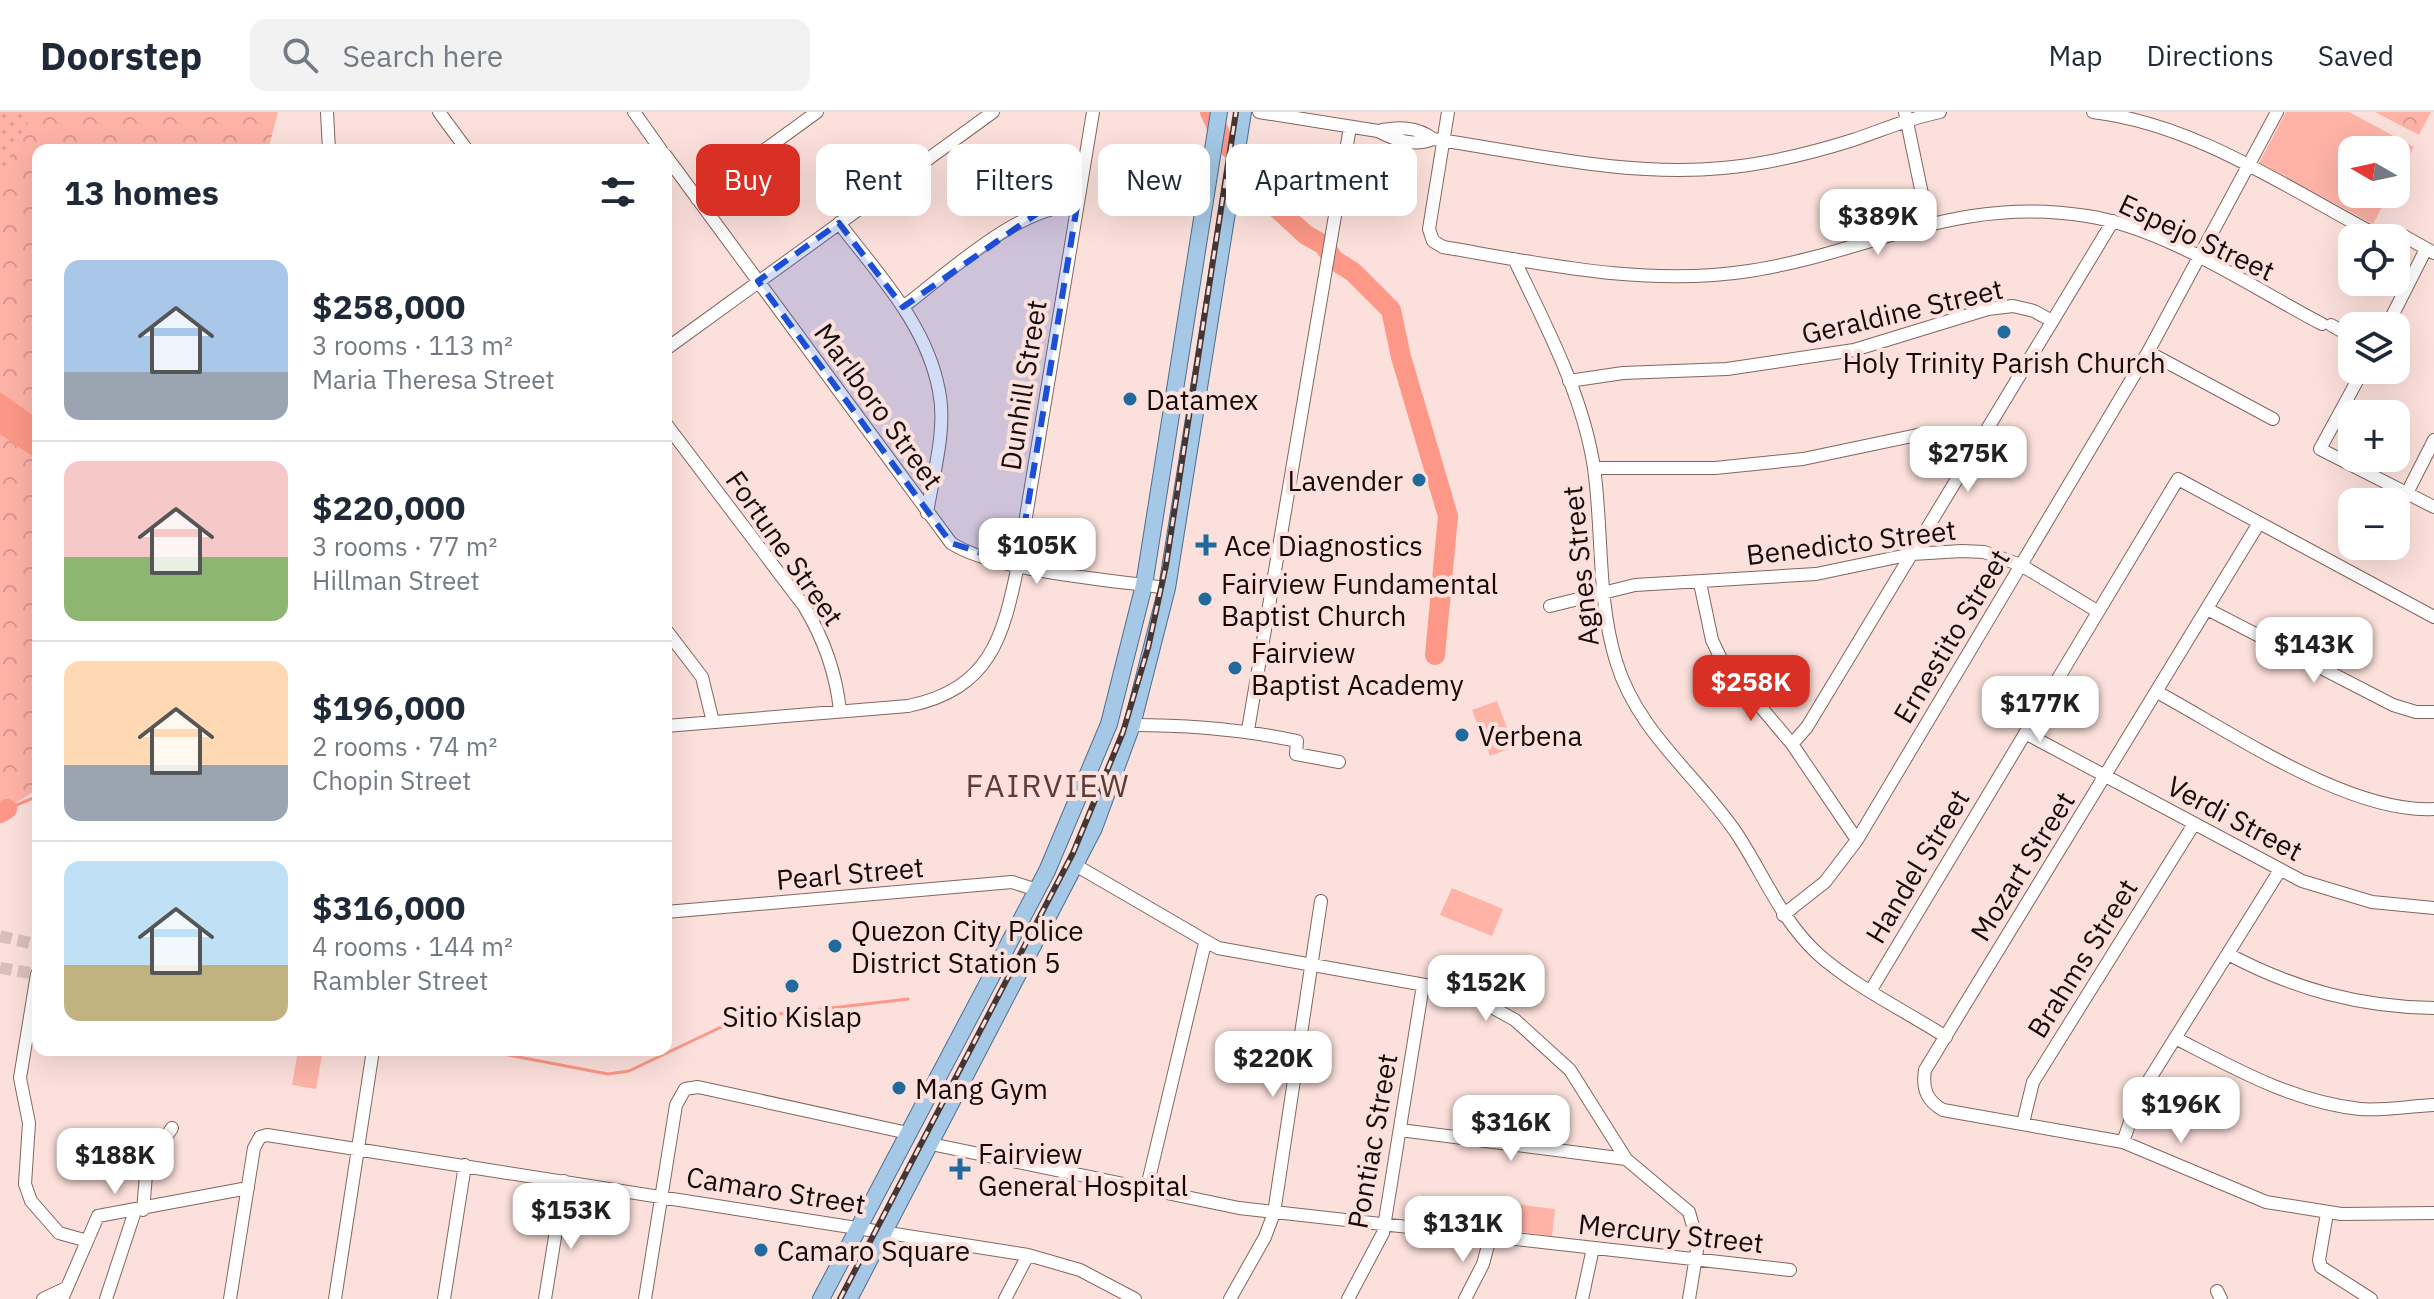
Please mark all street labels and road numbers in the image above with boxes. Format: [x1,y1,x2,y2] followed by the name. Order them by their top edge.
[2113,185,2281,289] street label: Espejo Street
[1798,270,2006,352] street label: Geraldine Street
[991,297,1055,473] street label: Dunhill Street
[806,316,952,496] street label: Marlboro Street
[718,463,852,633] street label: Fortune Street
[1553,484,1607,648] street label: Agnes Street
[1744,511,1958,573] street label: Benedicto Street
[1884,542,2018,730] street label: Ernestito Street
[2161,767,2309,869] street label: Verdi Street
[1857,782,1977,950] street label: Handel Street
[1961,784,2083,948] street label: Mozart Street
[775,848,925,898] street label: Pearl Street
[2018,872,2146,1044] street label: Brahms Street
[1338,1050,1406,1232] street label: Pontiac Street
[684,1158,868,1222] street label: Camaro Street
[1576,1205,1766,1261] street label: Mercury Street

